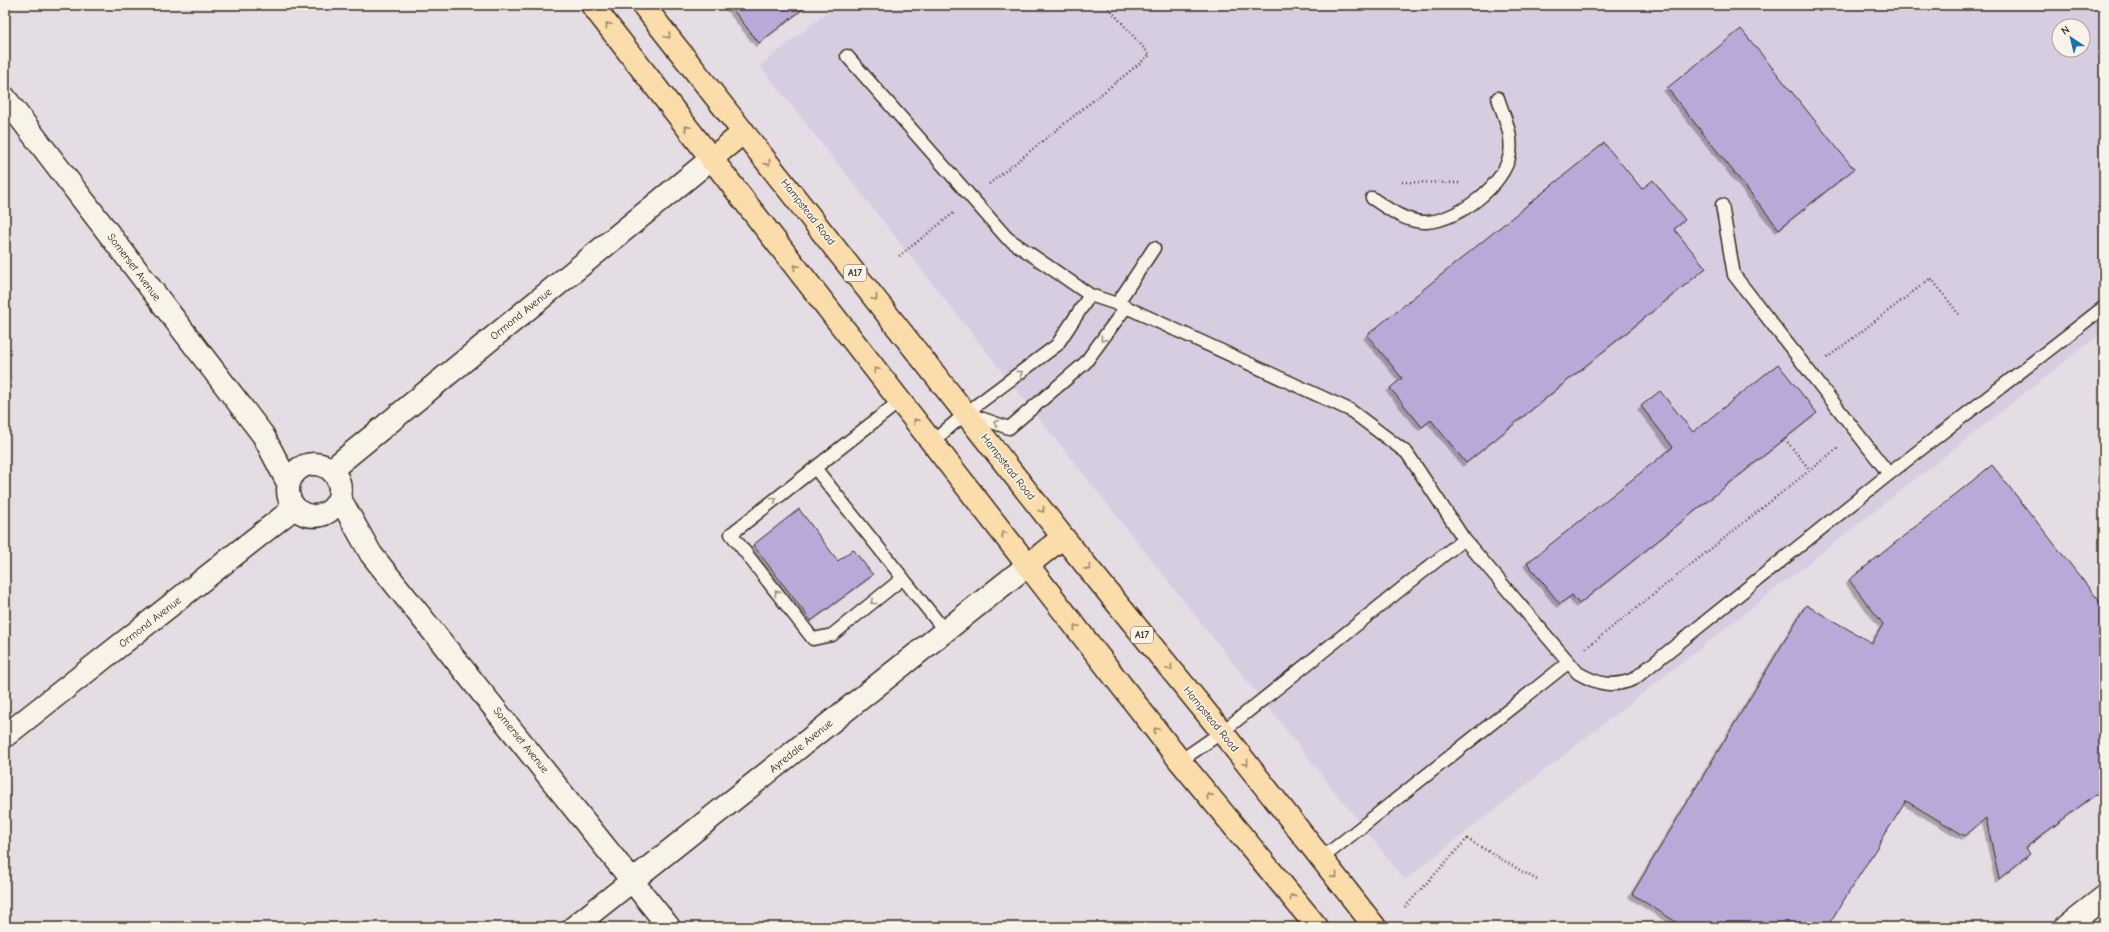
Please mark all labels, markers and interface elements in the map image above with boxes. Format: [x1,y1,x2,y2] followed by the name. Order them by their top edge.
[2051,18,2091,58] north arrow
[605,23,612,30] one-way arrow
[2059,23,2072,38] text: N
[663,31,670,38] one-way arrow
[685,126,692,133] one-way arrow
[763,158,770,165] one-way arrow
[778,176,838,248] street label: Hampstead Road
[104,231,164,304] street label: Somerset Avenue
[793,265,800,272] one-way arrow
[844,265,866,281] road number: A17
[488,285,555,343] street label: Ormond Avenue
[870,293,877,300] one-way arrow
[1101,334,1108,341] one-way arrow
[873,367,880,374] one-way arrow
[1016,371,1023,378] one-way arrow
[914,419,921,426] one-way arrow
[992,420,999,428] one-way arrow
[978,431,1038,503] street label: Hampstead Road
[769,498,776,505] one-way arrow
[1037,506,1044,513] one-way arrow
[1001,531,1008,538] one-way arrow
[1083,563,1090,570] one-way arrow
[775,590,782,597] one-way arrow
[116,593,184,650] street label: Ormond Avenue
[870,598,877,605] one-way arrow
[1074,625,1081,632] one-way arrow
[1131,627,1153,643] road number: A17
[1165,664,1172,671] one-way arrow
[1181,684,1241,754] street label: Hampstead Road
[490,704,552,776] street label: Somerset Avenue
[767,716,836,775] street label: Ayredale Avenue
[1153,727,1161,734] one-way arrow
[1241,758,1248,765] one-way arrow
[1207,794,1214,801] one-way arrow
[1330,872,1337,879] one-way arrow
[1289,894,1296,901] one-way arrow

